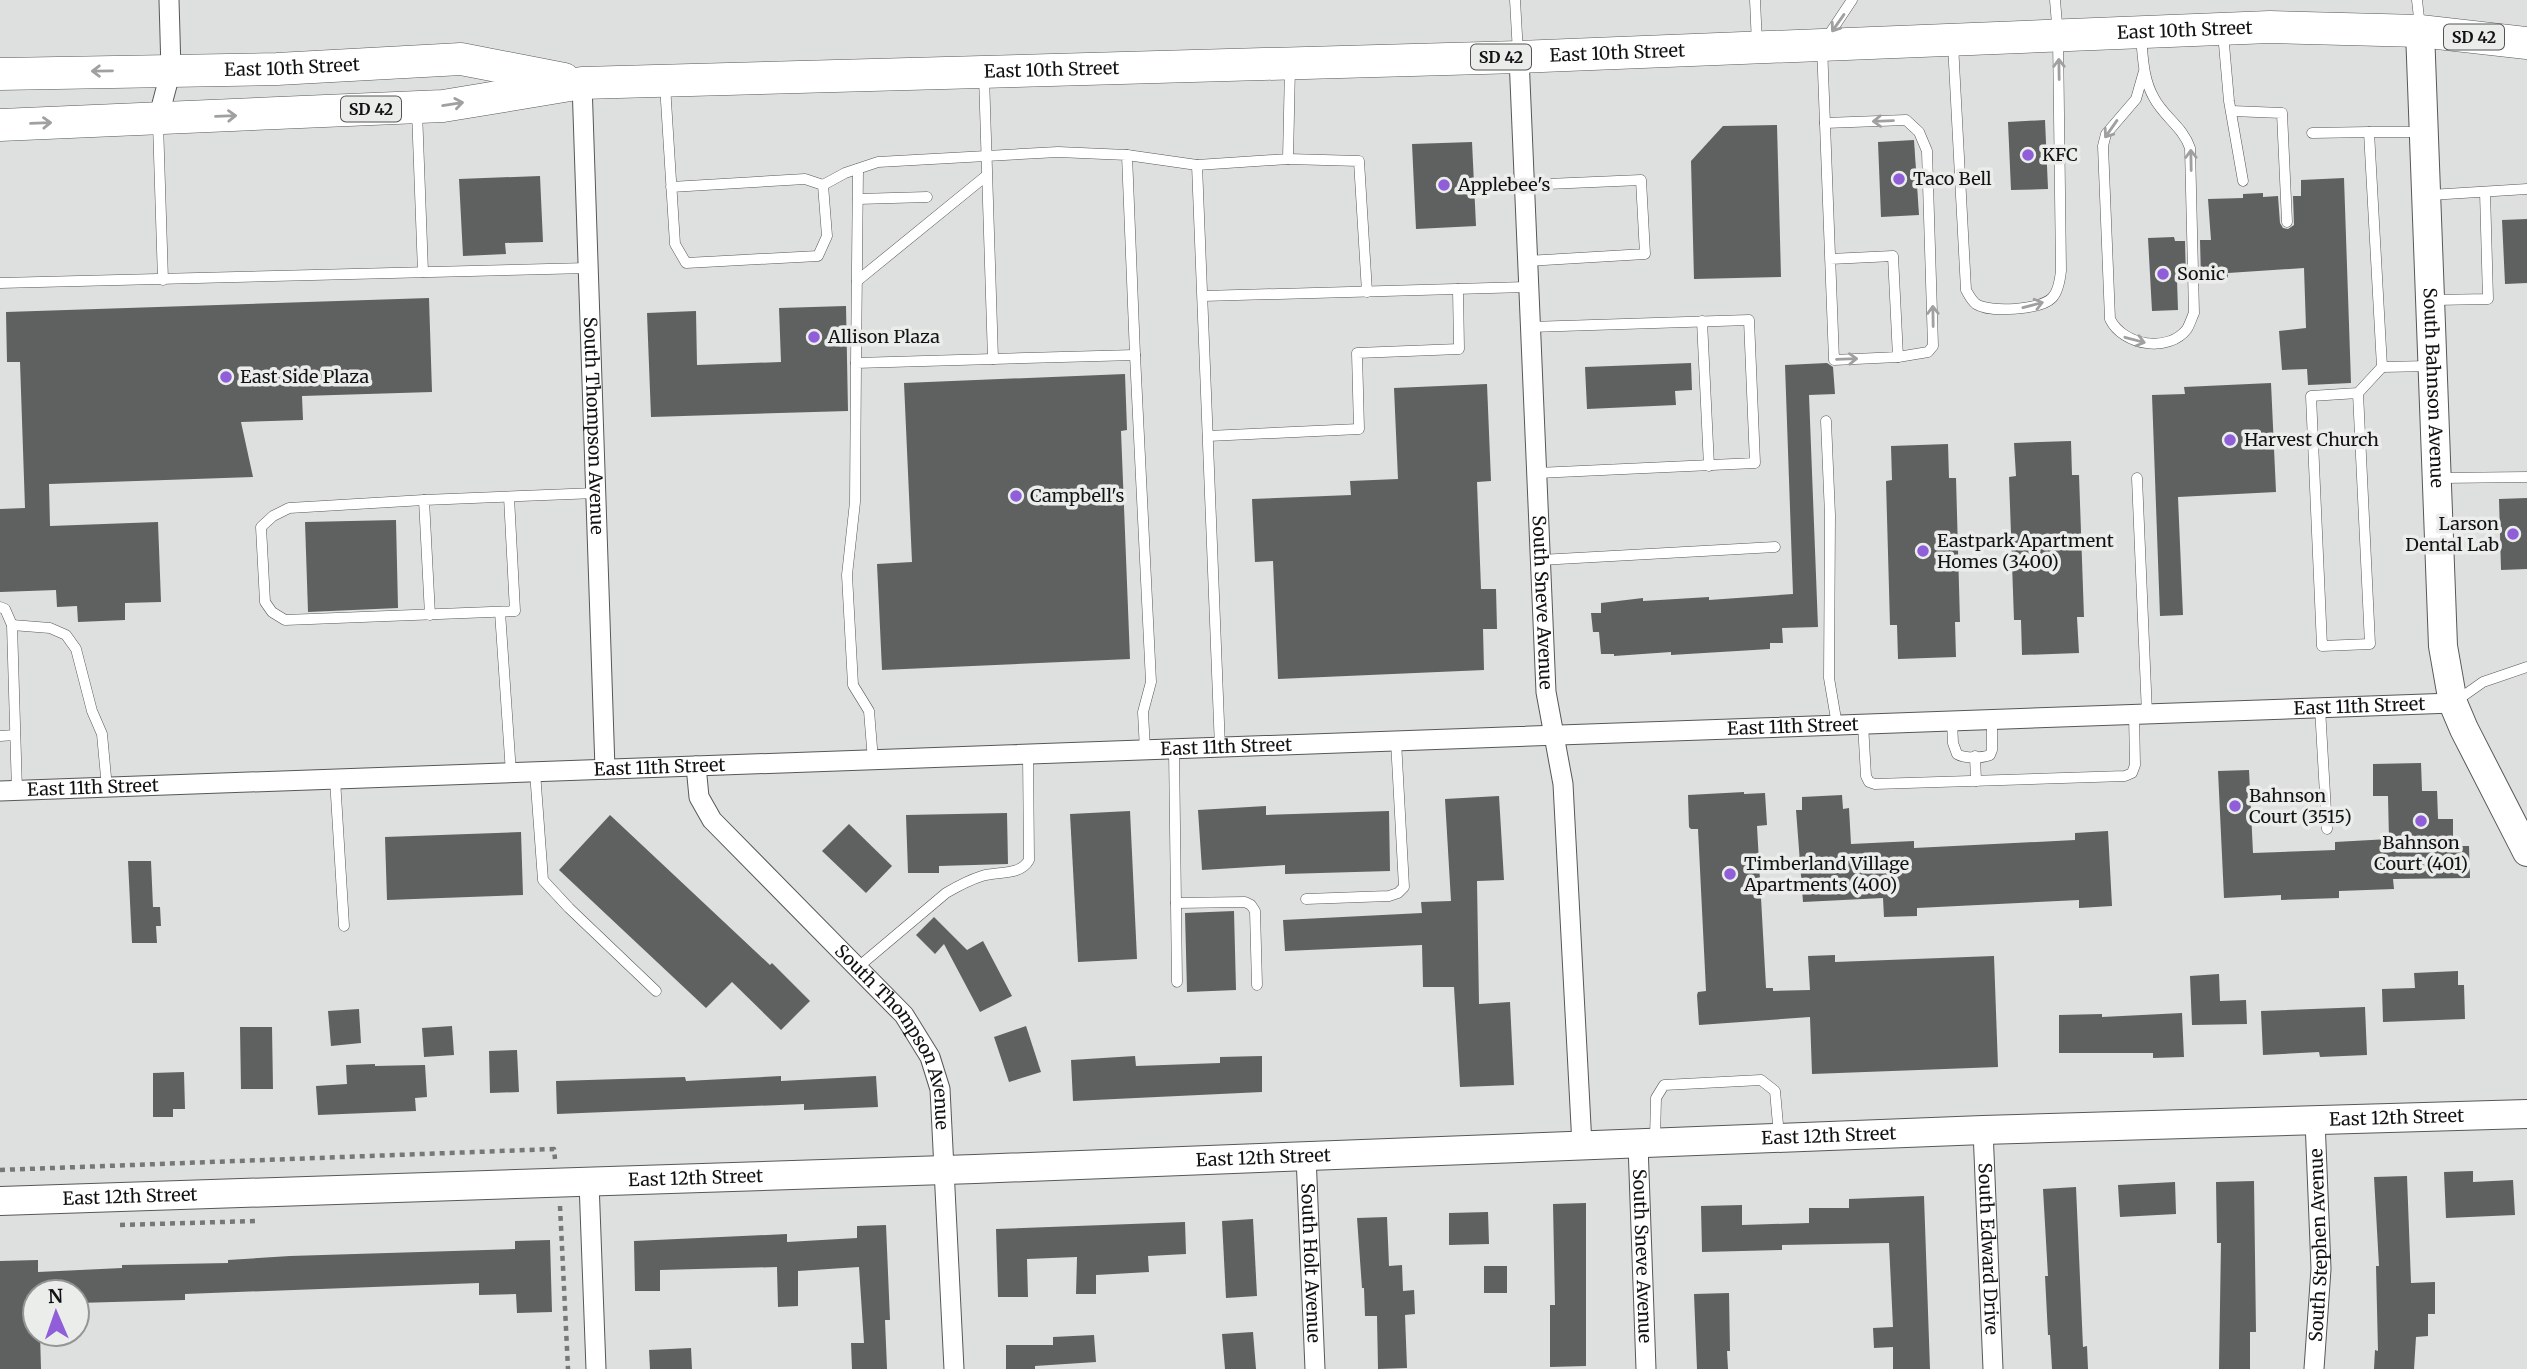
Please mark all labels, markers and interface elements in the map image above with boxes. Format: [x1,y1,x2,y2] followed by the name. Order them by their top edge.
[1831,13,1845,32] one-way arrow
[2117,16,2253,44] street label: East 10th Street
[2444,24,2504,50] road number: SD 42
[1549,38,1685,67] street label: East 10th Street
[1471,44,1531,69] road number: SD 42
[224,53,360,81] street label: East 10th Street
[983,56,1120,83] street label: East 10th Street
[2052,58,2066,81] one-way arrow
[91,64,114,78] one-way arrow
[341,96,401,122] road number: SD 42
[441,97,464,110] one-way arrow
[214,110,237,123] one-way arrow
[1871,115,1894,128] one-way arrow
[29,117,52,130] one-way arrow
[2104,119,2119,138] one-way arrow
[2042,143,2078,166] place label: KFC
[2020,147,2036,163] marker: KFC
[2184,149,2197,172] one-way arrow
[1913,167,1992,190] place label: Taco Bell
[1891,171,1907,187] marker: Taco Bell
[1457,173,1551,196] place label: Applebee's
[1436,177,1452,193] marker: Applebee's
[2177,262,2225,285] place label: Sonic
[2155,266,2171,282] marker: Sonic
[2419,287,2449,488] street label: South Bahnson Avenue
[2021,298,2044,311] one-way arrow
[1927,305,1940,328] one-way arrow
[579,316,609,535] street label: South Thompson Avenue
[827,325,940,348] place label: Allison Plaza
[806,329,822,345] marker: Allison Plaza
[2123,334,2145,347] one-way arrow
[1835,353,1858,366] one-way arrow
[240,365,370,388] place label: East Side Plaza
[218,369,234,385] marker: East Side Plaza
[2244,428,2379,451] place label: Harvest Church
[2222,432,2238,448] marker: Harvest Church
[1030,484,1125,507] place label: Campbell's
[1008,488,1024,504] marker: Campbell's
[2405,512,2499,556] place label: Larson Dental Lab
[1527,515,1558,690] street label: South Sneve Avenue
[2505,526,2521,542] marker: Larson Dental Lab
[1937,529,2114,573] place label: Eastpark Apartment Homes (3400)
[1915,543,1931,559] marker: Eastpark Apartment Homes (3400)
[2293,692,2426,720] street label: East 11th Street
[1727,712,1859,740] street label: East 11th Street
[1160,733,1292,760] street label: East 11th Street
[593,753,726,781] street label: East 11th Street
[27,773,159,801] street label: East 11th Street
[2249,784,2352,828] place label: Bahnson Court (3515)
[2227,798,2243,814] marker: Bahnson Court (3515)
[2413,813,2429,829] marker: Bahnson Court (401)
[2374,831,2468,875] place label: Bahnson Court (401)
[1743,852,1909,896] place label: Timberland Village Apartments (400)
[1722,866,1738,882] marker: Timberland Village Apartments (400)
[830,939,954,1130] street label: South Thompson Avenue
[2329,1104,2464,1131] street label: East 12th Street
[1761,1121,1897,1150] street label: East 12th Street
[1195,1143,1331,1171] street label: East 12th Street
[2304,1148,2332,1343] street label: South Stephen Avenue
[1973,1162,2004,1335] street label: South Edward Drive
[628,1164,763,1191] street label: East 12th Street
[1628,1168,1657,1344] street label: South Sneve Avenue
[1296,1182,1326,1343] street label: South Holt Avenue
[62,1183,198,1210] street label: East 12th Street
[21,1278,91,1348] north arrow
[47,1284,63,1308] text: N

